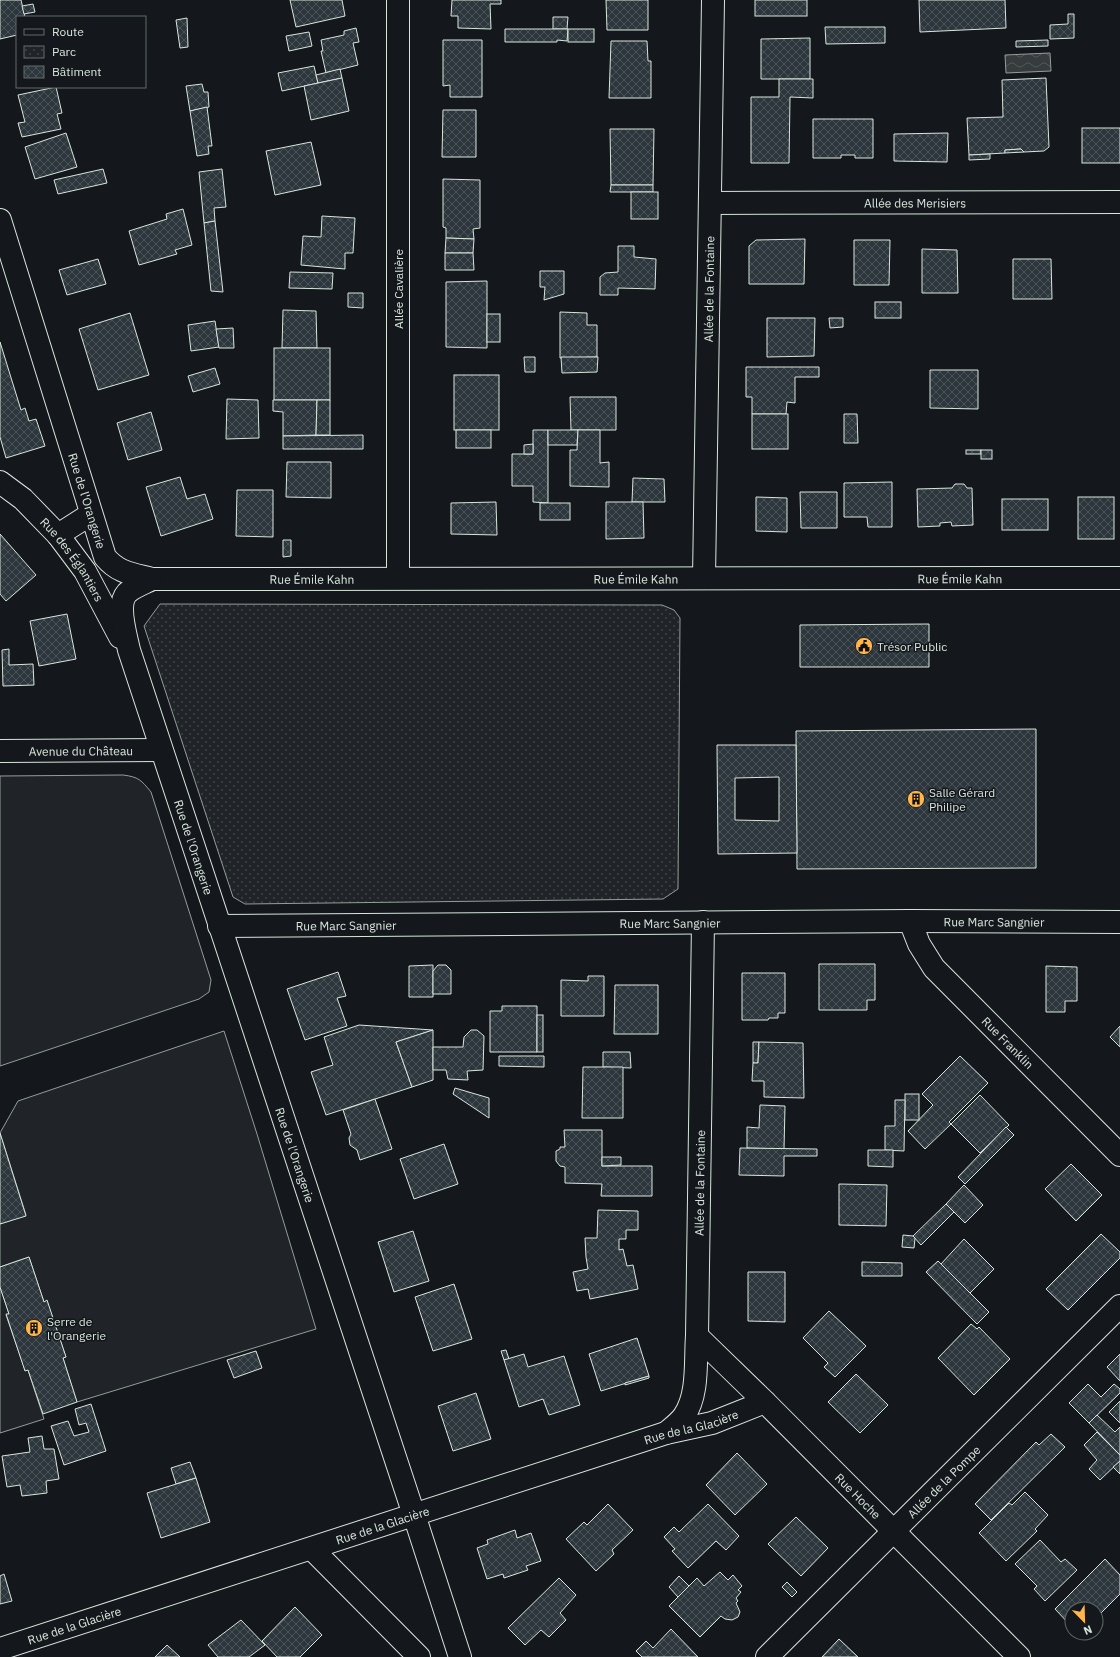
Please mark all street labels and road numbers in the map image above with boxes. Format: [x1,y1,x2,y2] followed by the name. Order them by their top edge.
[864,195,966,210] street label: Allée des Merisiers
[700,235,717,342] street label: Allée de la Fontaine
[391,249,406,329] street label: Allée Cavalière
[66,451,110,551] street label: Rue de l'Orangerie
[37,514,107,604] street label: Rue des Églantiers
[270,571,354,586] street label: Rue Émile Kahn
[594,571,678,586] street label: Rue Émile Kahn
[918,571,1002,586] street label: Rue Émile Kahn
[29,743,133,758] street label: Avenue du Château
[171,798,217,897] street label: Rue de l'Orangerie
[944,914,1045,929] street label: Rue Marc Sangnier
[620,915,721,931] street label: Rue Marc Sangnier
[296,917,397,933] street label: Rue Marc Sangnier
[979,1013,1037,1072] street label: Rue Franklin
[273,1105,318,1205] street label: Rue de l'Orangerie
[691,1129,707,1236] street label: Allée de la Fontaine
[642,1406,741,1447] street label: Rue de la Glacière
[904,1442,984,1521] street label: Allée de la Pompe
[832,1470,885,1522] street label: Rue Hoche
[334,1503,431,1547] street label: Rue de la Glacière
[25,1603,123,1647] street label: Rue de la Glacière

